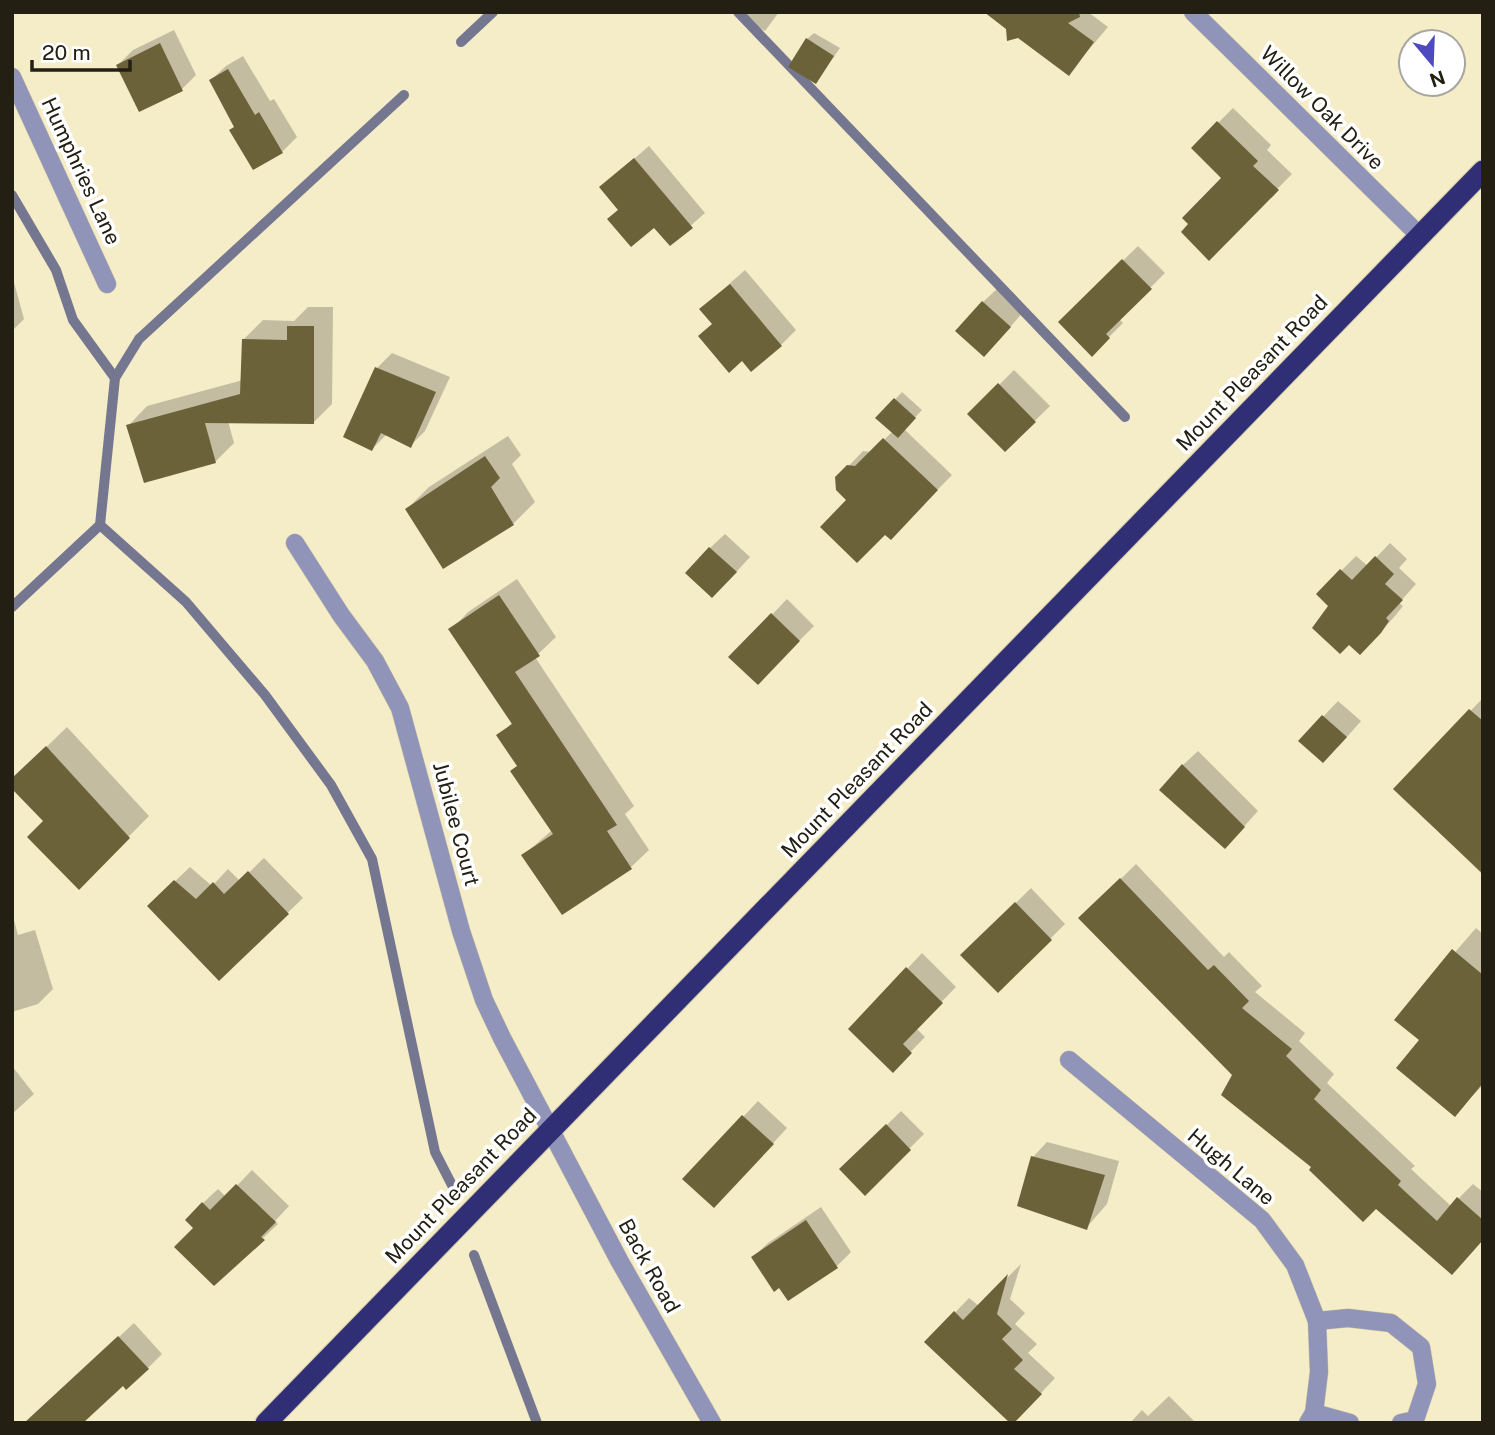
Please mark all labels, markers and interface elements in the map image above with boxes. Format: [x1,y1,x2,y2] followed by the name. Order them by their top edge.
[32,28,130,72] scale bar
[1397,28,1467,98] north arrow
[42,40,91,65] text: 20 m
[1255,41,1389,175] street label: Willow Oak Drive
[1427,66,1448,92] text: N
[36,93,126,248] street label: Humphries Lane
[1171,290,1333,456] street label: Mount Pleasant Road
[776,697,938,863] street label: Mount Pleasant Road
[428,759,485,889] street label: Jubilee Court
[380,1103,542,1269] street label: Mount Pleasant Road
[1183,1123,1280,1210] street label: Hugh Lane
[613,1214,685,1317] street label: Back Road

